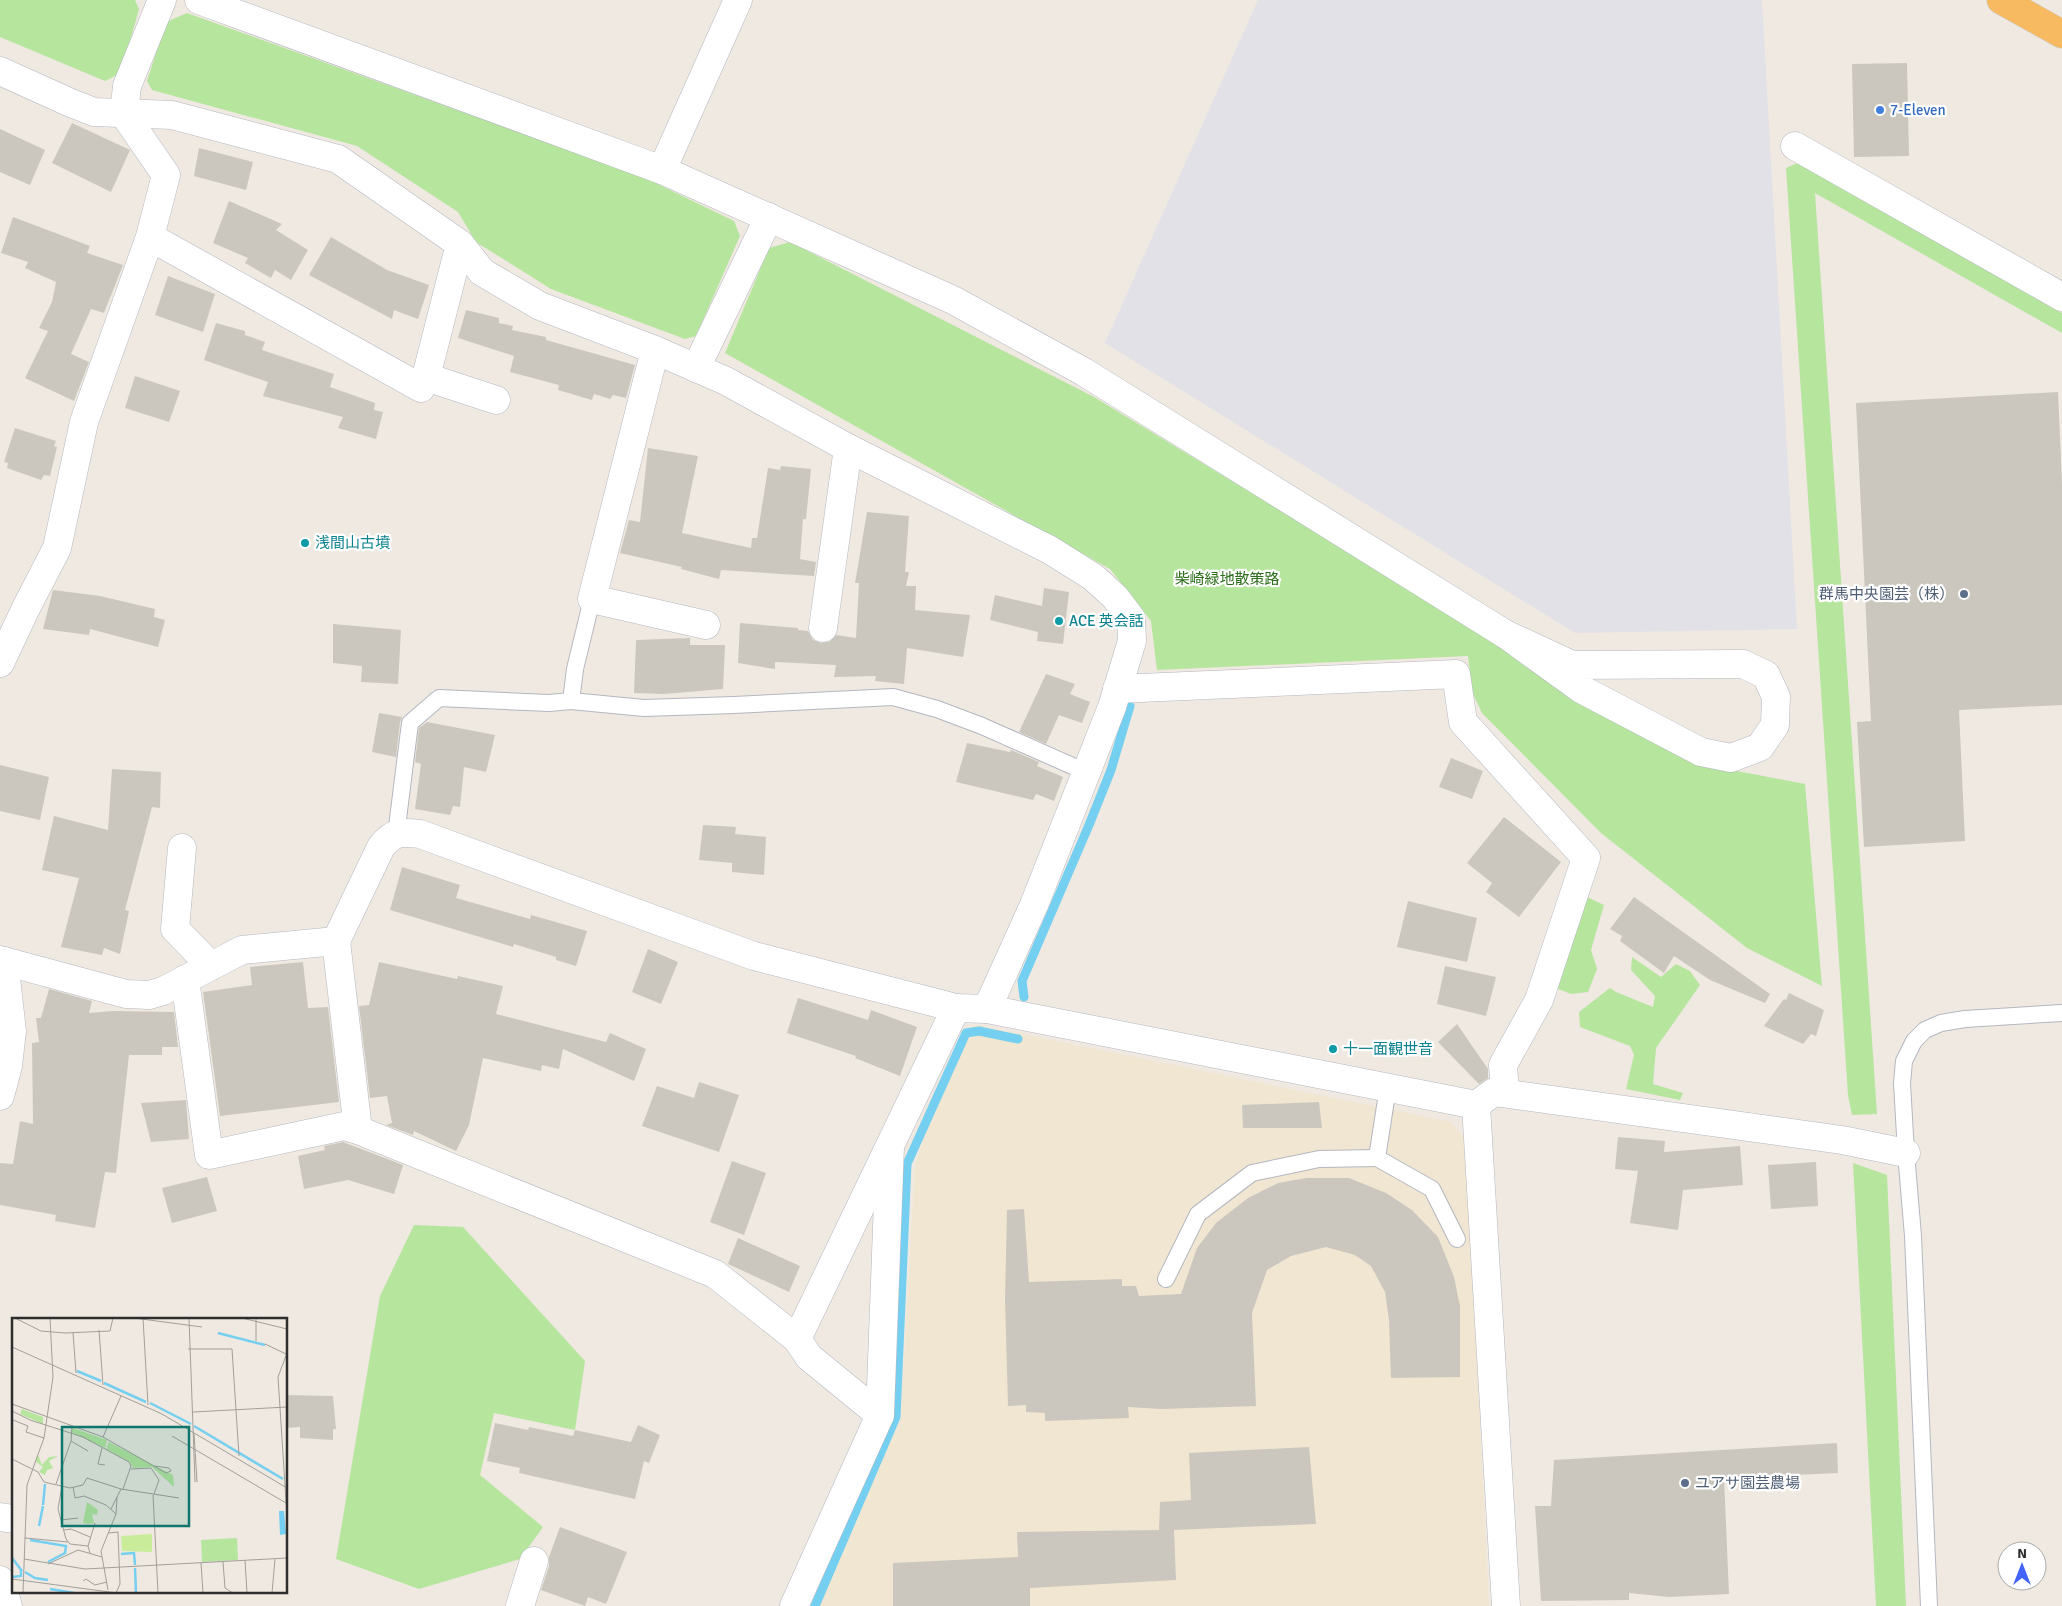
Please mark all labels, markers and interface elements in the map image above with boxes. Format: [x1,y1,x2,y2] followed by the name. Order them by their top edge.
[1890,101,1946,119] place label: 7-Eleven
[1874,104,1886,116] marker: 7-Eleven
[315,534,390,552] place label: 浅間山古墳
[299,537,311,549] marker: 浅間山古墳
[1174,570,1280,588] park label: 柴崎緑地散策路
[1819,585,1954,603] place label: 群馬中央園芸（株）
[1958,588,1970,600] marker: 群馬中央園芸（株）
[1069,612,1144,630] place label: ACE 英会話
[1053,615,1065,627] marker: ACE 英会話
[1343,1040,1433,1058] place label: 十一面観世音
[1327,1043,1339,1055] marker: 十一面観世音
[12,1318,288,1594] inset map
[1695,1474,1800,1492] place label: ユアサ園芸農場
[1679,1477,1691,1489] marker: ユアサ園芸農場
[1997,1541,2047,1591] north arrow
[2017,1545,2027,1562] text: N

